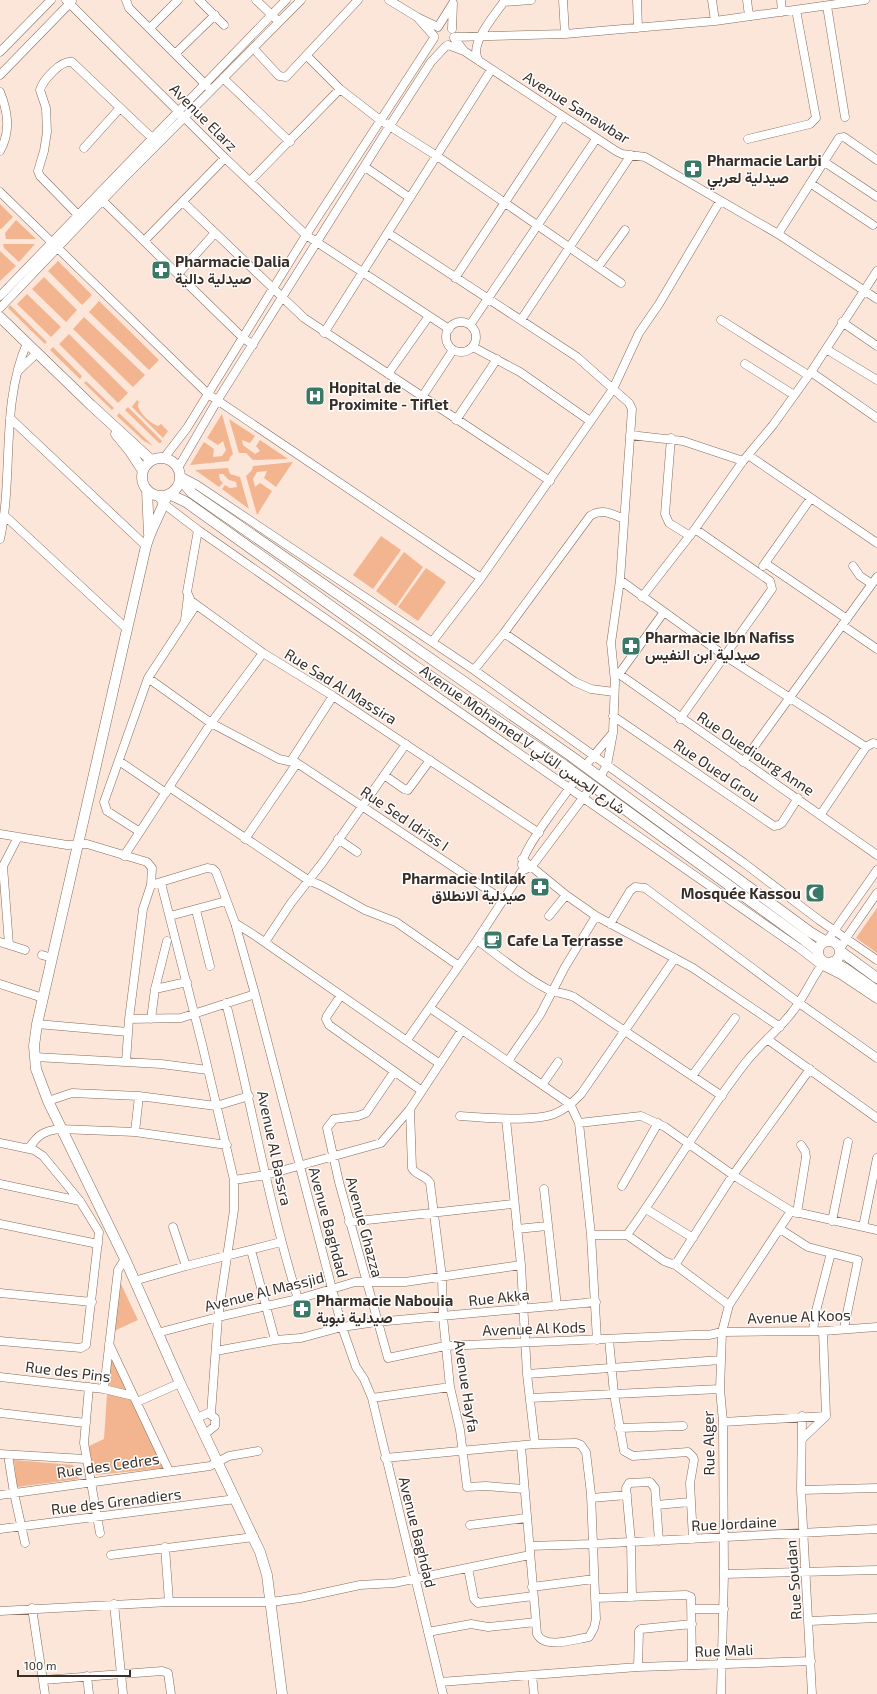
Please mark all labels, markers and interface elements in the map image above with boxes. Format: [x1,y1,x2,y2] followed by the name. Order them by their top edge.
[520,67,634,147] street label: Avenue Sanawbar
[166,79,242,155] street label: Avenue Elarz
[707,151,822,191] place label: Pharmacie Larbi صيدلية لعربي
[682,158,704,180] pharmacy icon: Pharmacie Larbi صيدلية لعربي
[175,252,290,288] place label: Pharmacie Dalia صيدلية دالية
[150,259,172,281] pharmacy icon: Pharmacie Dalia صيدلية دالية
[329,378,449,413] place label: Hopital de Proximite - Tiflet
[304,385,326,407] hospital icon: Hopital de Proximite - Tiflet
[645,628,794,664] place label: Pharmacie Ibn Nafiss صيدلية ابن النفيس
[620,635,642,657] pharmacy icon: Pharmacie Ibn Nafiss صيدلية ابن النفيس
[282,644,400,728] street label: Rue Sad Al Massira
[414,661,629,821] street label: Avenue Mohamed V شارع الحسن الثاني
[694,707,818,799] street label: Rue Ouediourg Anne
[670,735,764,805] street label: Rue Oued Grou
[358,782,452,854] street label: Rue Sed Idriss I
[402,869,527,905] place label: Pharmacie Intilak صيدلية الانطلاق
[529,876,551,898] pharmacy icon: Pharmacie Intilak صيدلية الانطلاق
[804,882,826,904] mosque icon: Mosquée Kassou
[681,884,801,902] place label: Mosquée Kassou
[482,929,504,951] cafe icon: Cafe La Terrasse
[507,931,623,949] place label: Cafe La Terrasse
[254,1089,296,1207] street label: Avenue Al Bassra
[306,1165,352,1279] street label: Avenue Baghdad
[343,1175,387,1279] street label: Avenue Ghazza
[202,1267,326,1316] street label: Avenue Al Massjid
[467,1285,531,1309] street label: Rue Akka
[316,1291,453,1327] place label: Pharmacie Nabouia صيدلية نبوية
[291,1298,313,1320] pharmacy icon: Pharmacie Nabouia صيدلية نبوية
[747,1305,851,1327] street label: Avenue Al Koos
[482,1317,586,1339] street label: Avenue Al Kods
[451,1338,483,1434] street label: Avenue Hayfa
[24,1357,112,1385] street label: Rue des Pins
[698,1410,718,1476] street label: Rue Alger
[55,1449,161,1481] street label: Rue des Cedres
[396,1475,440,1589] street label: Avenue Baghdad
[50,1484,182,1518] street label: Rue des Grenadiers
[691,1512,777,1534] street label: Rue Jordaine
[781,1539,805,1621] street label: Rue Soudan
[694,1640,754,1660] street label: Rue Mali
[18,1652,130,1678] scale bar
[24,1658,56,1672] text: 100 m

